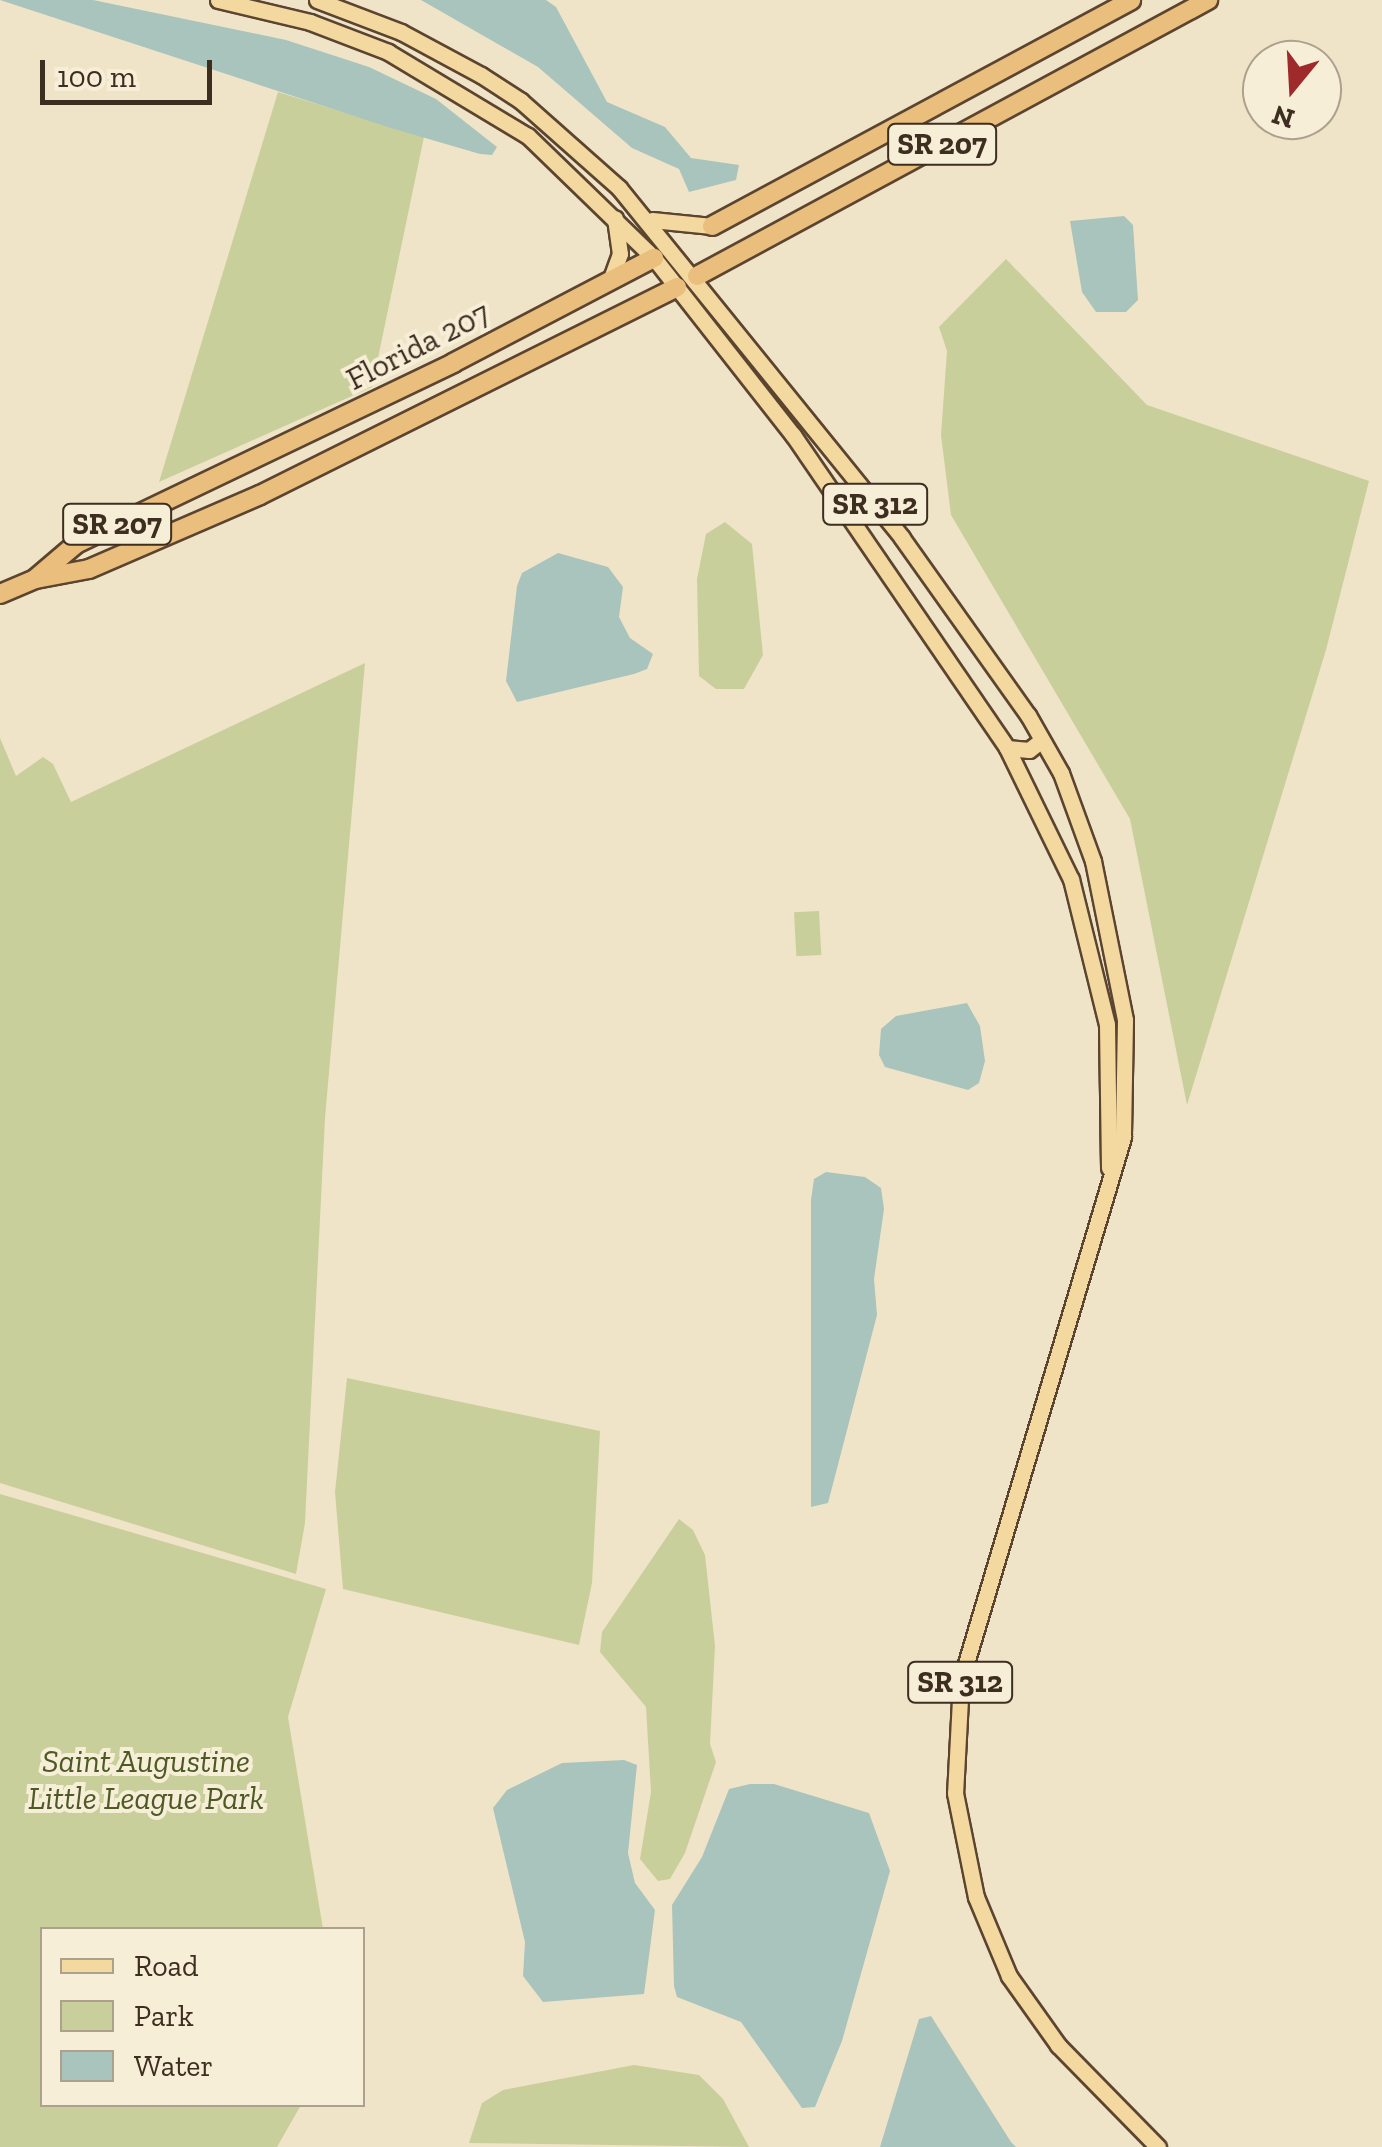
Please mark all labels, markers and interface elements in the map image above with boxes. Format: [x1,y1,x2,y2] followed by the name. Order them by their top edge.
[45,40,218,102] scale bar
[1242,40,1342,140] north arrow
[57,59,136,95] text: 100 m
[1268,98,1298,136] text: N
[887,119,997,169] road number: SR 207
[340,294,496,398] street label: Florida 207
[820,479,930,529] road number: SR 312
[62,499,172,549] road number: SR 207
[905,1657,1015,1707] road number: SR 312
[28,1743,264,1818] park label: Saint Augustine Little League Park
[40,1927,365,2107] legend
[134,1948,199,1984] text: Road
[134,1998,194,2034] text: Park
[134,2048,213,2084] text: Water

